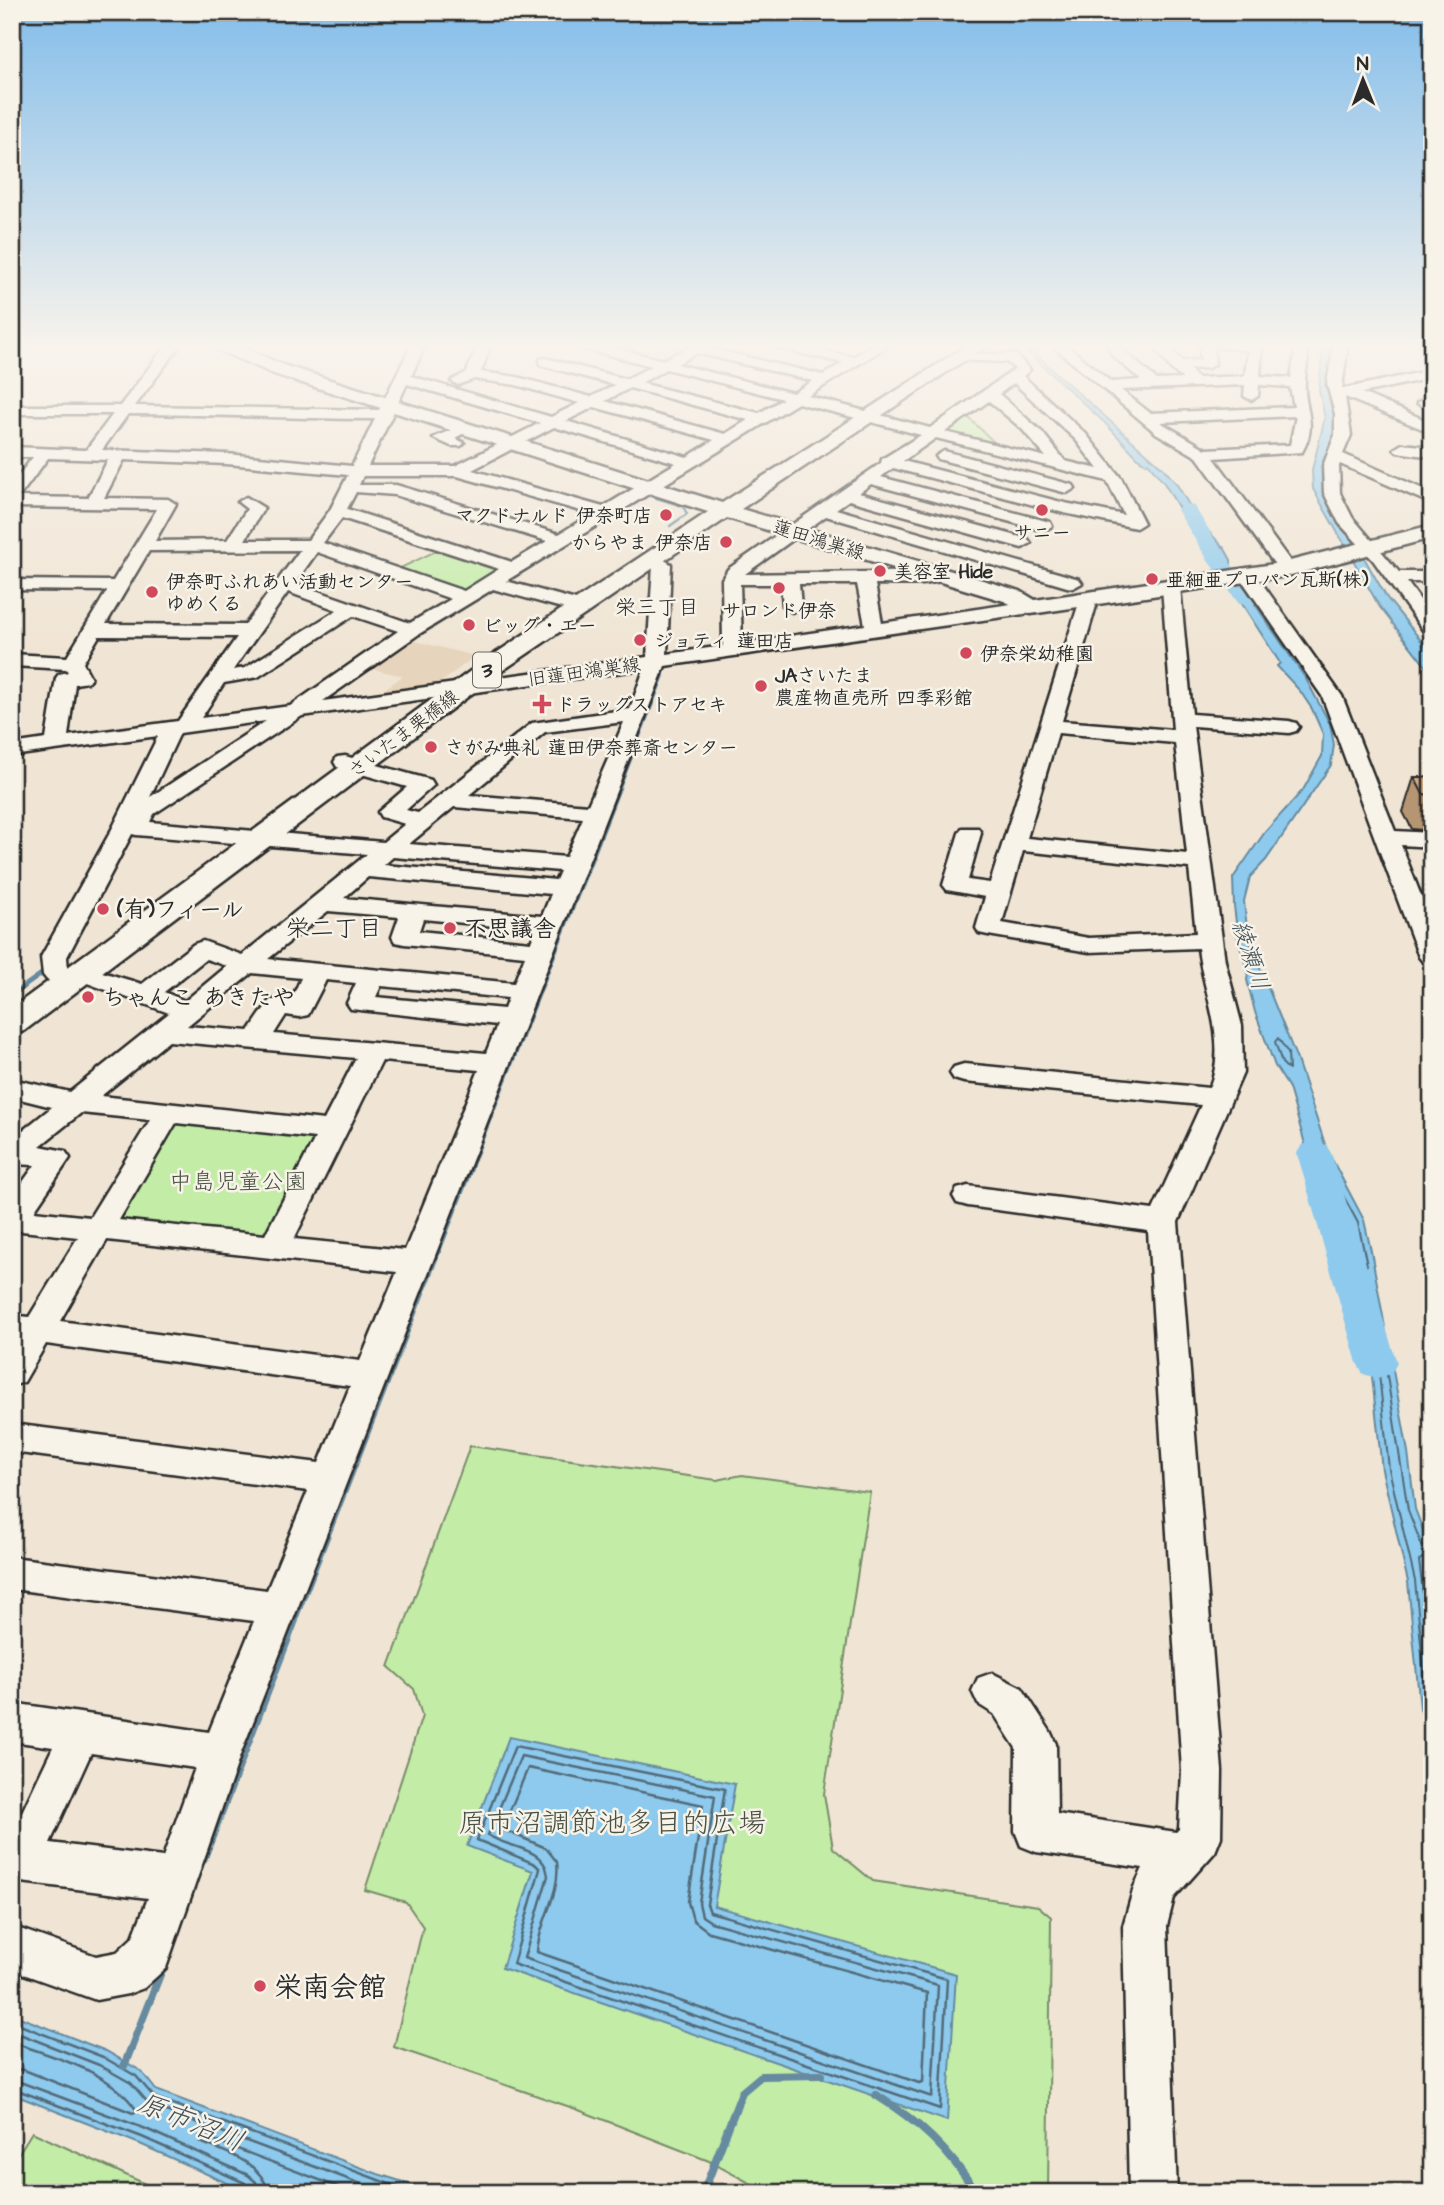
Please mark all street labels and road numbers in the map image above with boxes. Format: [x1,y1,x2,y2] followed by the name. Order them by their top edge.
[769,514,868,567] street label: 蓮田鴻巣線
[526,651,643,694] street label: 旧蓮田鴻巣線
[473,652,501,688] road number: 3
[343,684,465,785] street label: さいたま栗橋線

